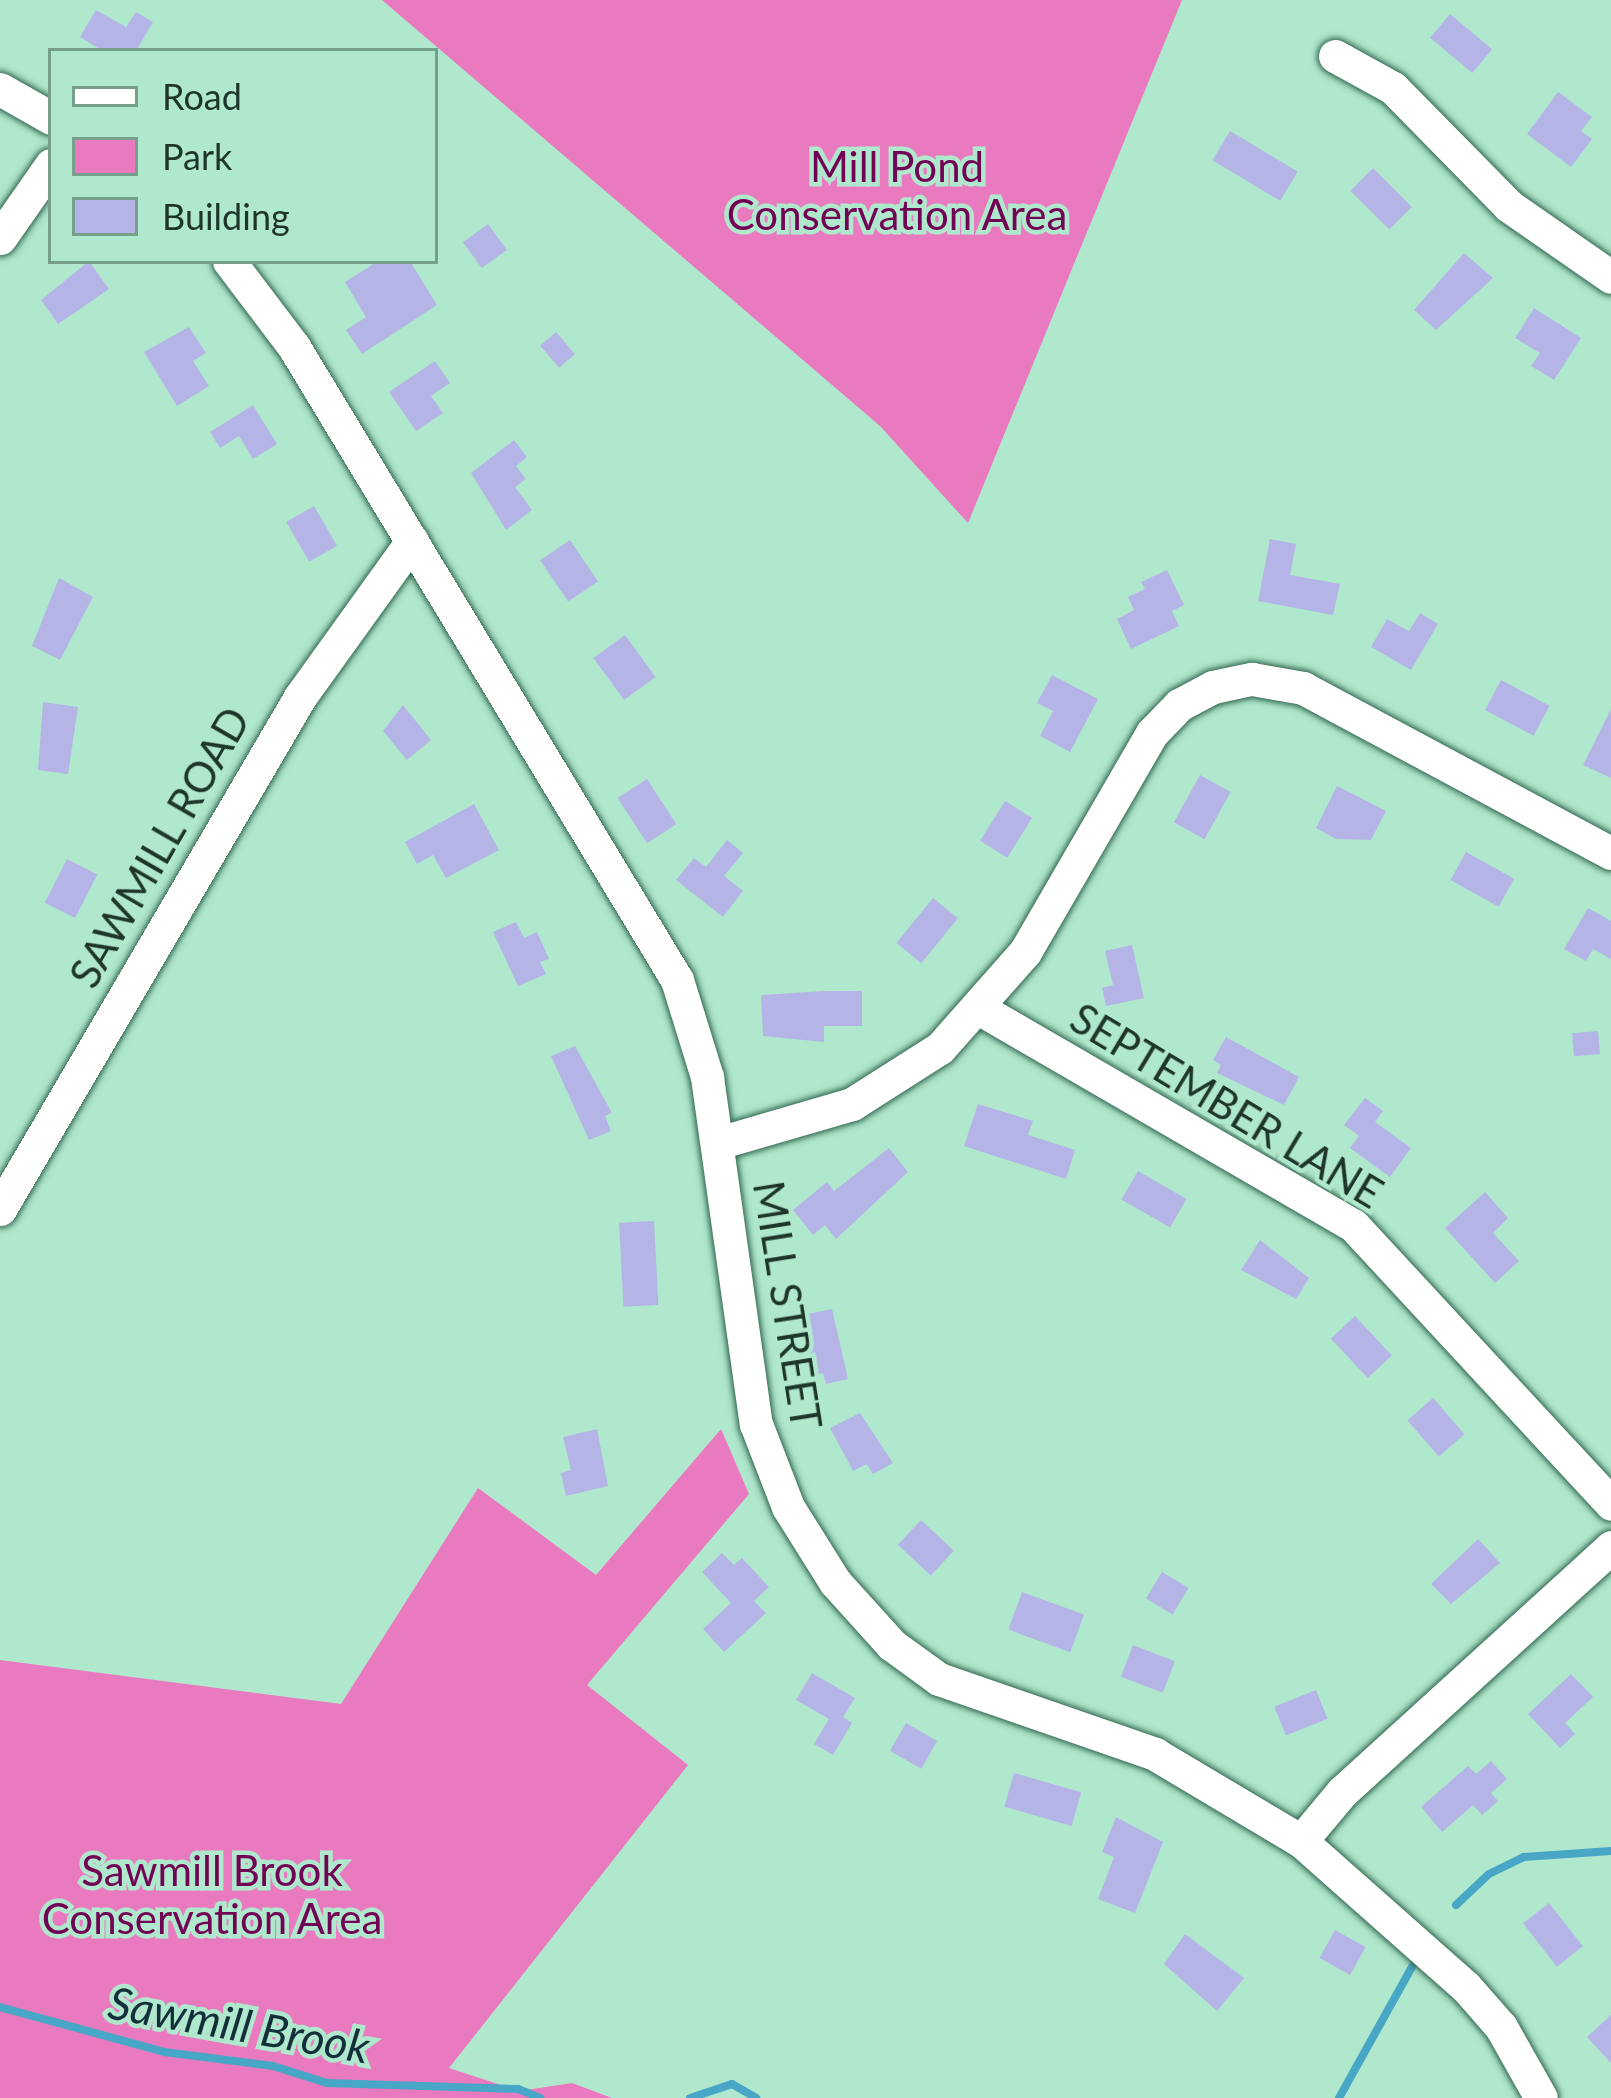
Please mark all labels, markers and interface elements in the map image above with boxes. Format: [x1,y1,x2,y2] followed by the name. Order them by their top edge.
[48,48,438,264] legend
[162,74,242,118] text: Road
[162,134,232,178] text: Park
[726,141,1068,240] park label: Mill Pond Conservation Area
[162,194,290,238] text: Building
[58,697,260,997] street label: SAWMILL ROAD
[1062,992,1392,1218] street label: SEPTEMBER LANE
[743,1177,833,1433] street label: MILL STREET
[41,1845,383,1944] park label: Sawmill Brook Conservation Area
[104,1975,374,2075] water label: Sawmill Brook

